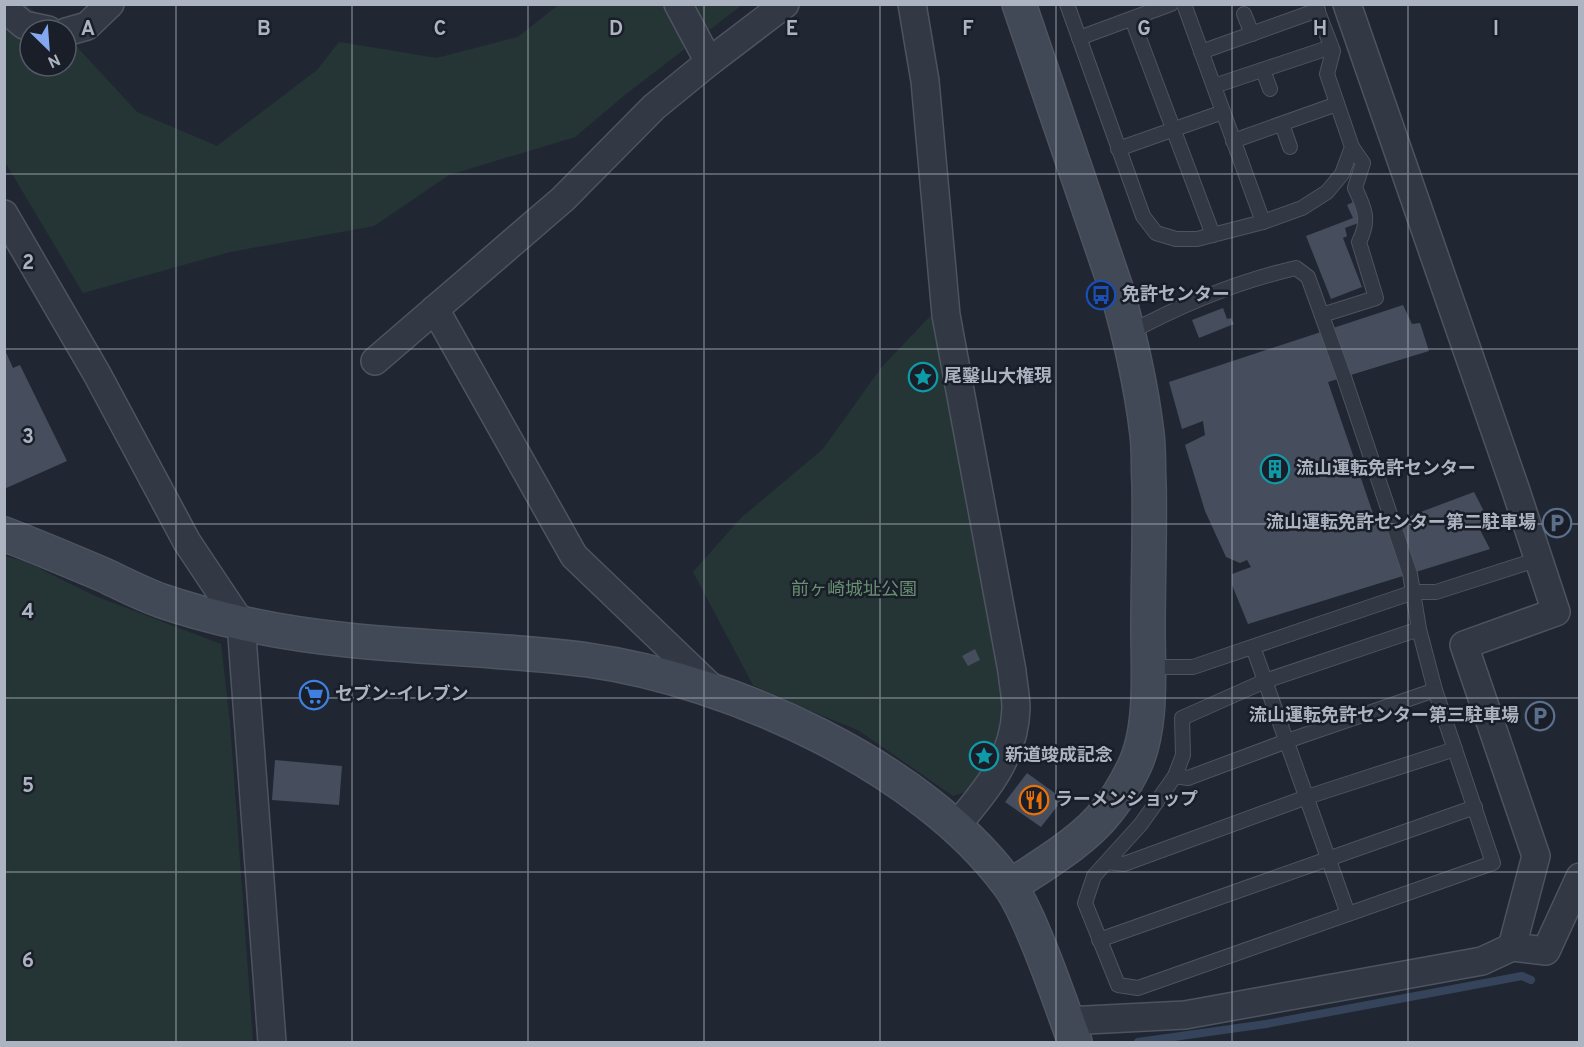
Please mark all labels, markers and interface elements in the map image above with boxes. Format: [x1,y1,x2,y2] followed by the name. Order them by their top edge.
[81,17,95,43] text: A
[257,17,271,43] text: B
[434,17,446,43] text: C
[609,17,623,43] text: D
[786,17,798,43] text: E
[962,17,974,43] text: F
[1137,17,1151,43] text: G
[1313,17,1327,43] text: H
[1493,17,1499,43] text: I
[18,18,78,78] north arrow
[44,48,63,71] text: N
[22,251,34,277] text: 2
[1085,279,1117,311] bus stop icon: 免許センター
[1122,284,1230,307] place label: 免許センター
[907,361,939,393] place icon: 尾鑿山大権現
[944,366,1052,389] place label: 尾鑿山大権現
[22,425,34,451] text: 3
[1259,453,1291,485] building icon: 流山運転免許センター
[1296,458,1476,481] place label: 流山運転免許センター
[1541,507,1573,539] parking icon: 流山運転免許センター第二駐車場
[1266,512,1536,535] place label: 流山運転免許センター第二駐車場
[791,579,917,602] park label: 前ヶ崎城址公園
[22,600,34,626] text: 4
[298,679,330,711] supermarket icon: セブン-イレブン
[335,684,468,707] place label: セブン-イレブン
[1524,700,1556,732] parking icon: 流山運転免許センター第三駐車場
[1249,705,1519,728] place label: 流山運転免許センター第三駐車場
[968,740,1000,772] place icon: 新道竣成記念
[1005,745,1113,768] place label: 新道竣成記念
[22,774,34,800] text: 5
[1018,784,1050,816] restaurant icon: ラーメンショップ
[1055,789,1198,812] place label: ラーメンショップ
[22,949,34,975] text: 6

